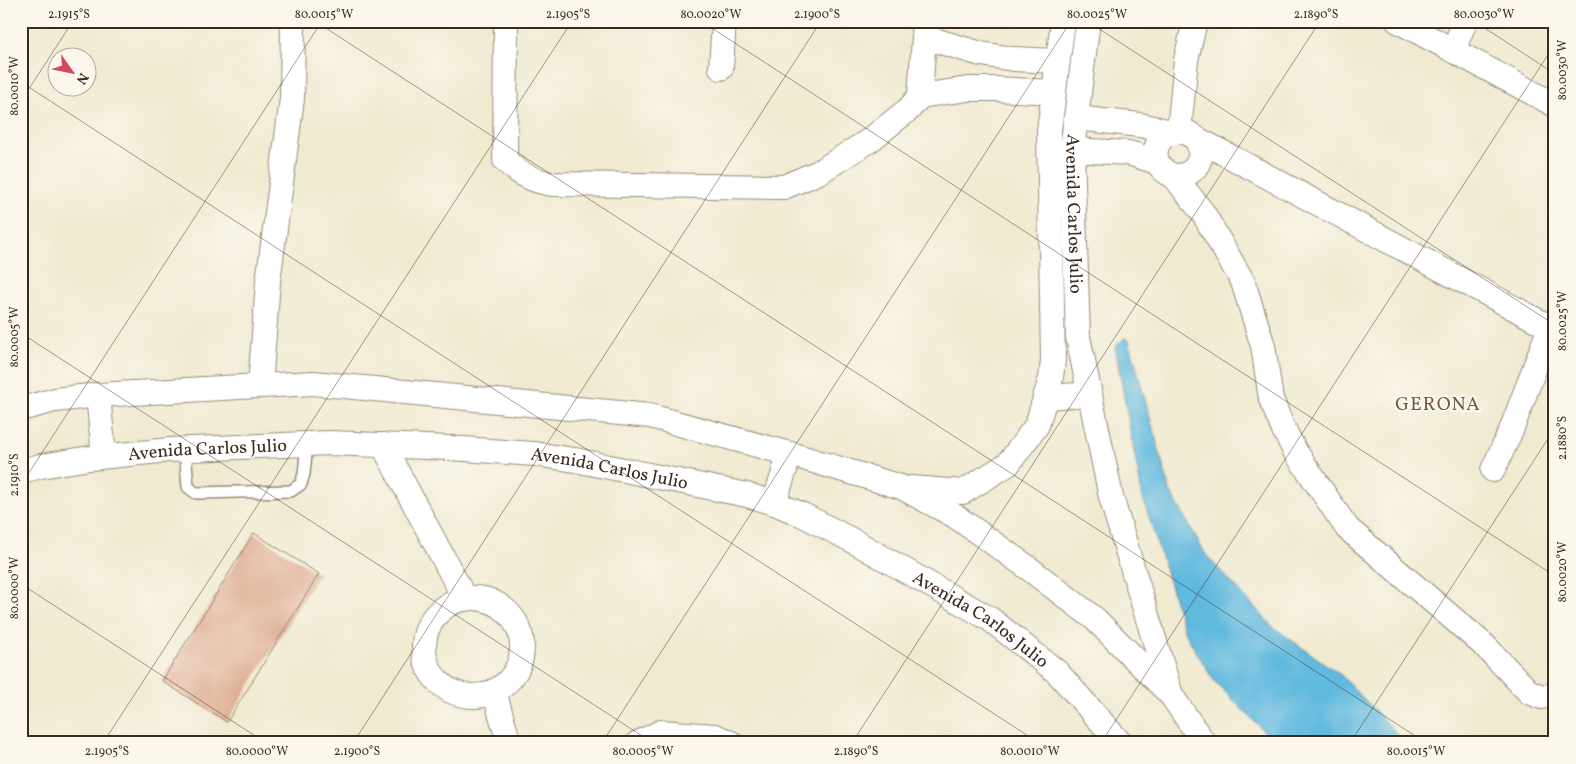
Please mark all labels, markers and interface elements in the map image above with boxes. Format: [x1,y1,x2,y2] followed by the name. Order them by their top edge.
[48,7,90,23] text: 2.1915°S
[295,7,353,23] text: 80.0015°W
[546,7,590,23] text: 2.1905°S
[680,7,742,23] text: 80.0020°W
[794,7,840,23] text: 2.1900°S
[1067,7,1127,23] text: 80.0025°W
[1294,7,1338,23] text: 2.1890°S
[1454,7,1514,23] text: 80.0030°W
[1555,40,1571,100] text: 80.0030°W
[48,48,98,98] north arrow
[7,56,23,116] text: 80.0010°W
[71,69,92,88] text: N
[1058,133,1088,294] street label: Avenida Carlos Julio
[1555,291,1571,351] text: 80.0025°W
[7,306,23,368] text: 80.0005°W
[1395,392,1481,418] district label: GERONA
[1555,416,1571,460] text: 2.1880°S
[127,434,288,468] street label: Avenida Carlos Julio
[529,443,690,497] street label: Avenida Carlos Julio
[7,453,23,497] text: 2.1910°S
[1555,541,1571,603] text: 80.0020°W
[7,557,23,619] text: 80.0000°W
[907,566,1053,675] street label: Avenida Carlos Julio
[85,744,129,760] text: 2.1905°S
[226,744,288,760] text: 80.0000°W
[334,744,380,760] text: 2.1900°S
[612,744,674,760] text: 80.0005°W
[834,744,878,760] text: 2.1890°S
[1000,744,1060,760] text: 80.0010°W
[1387,744,1445,760] text: 80.0015°W

